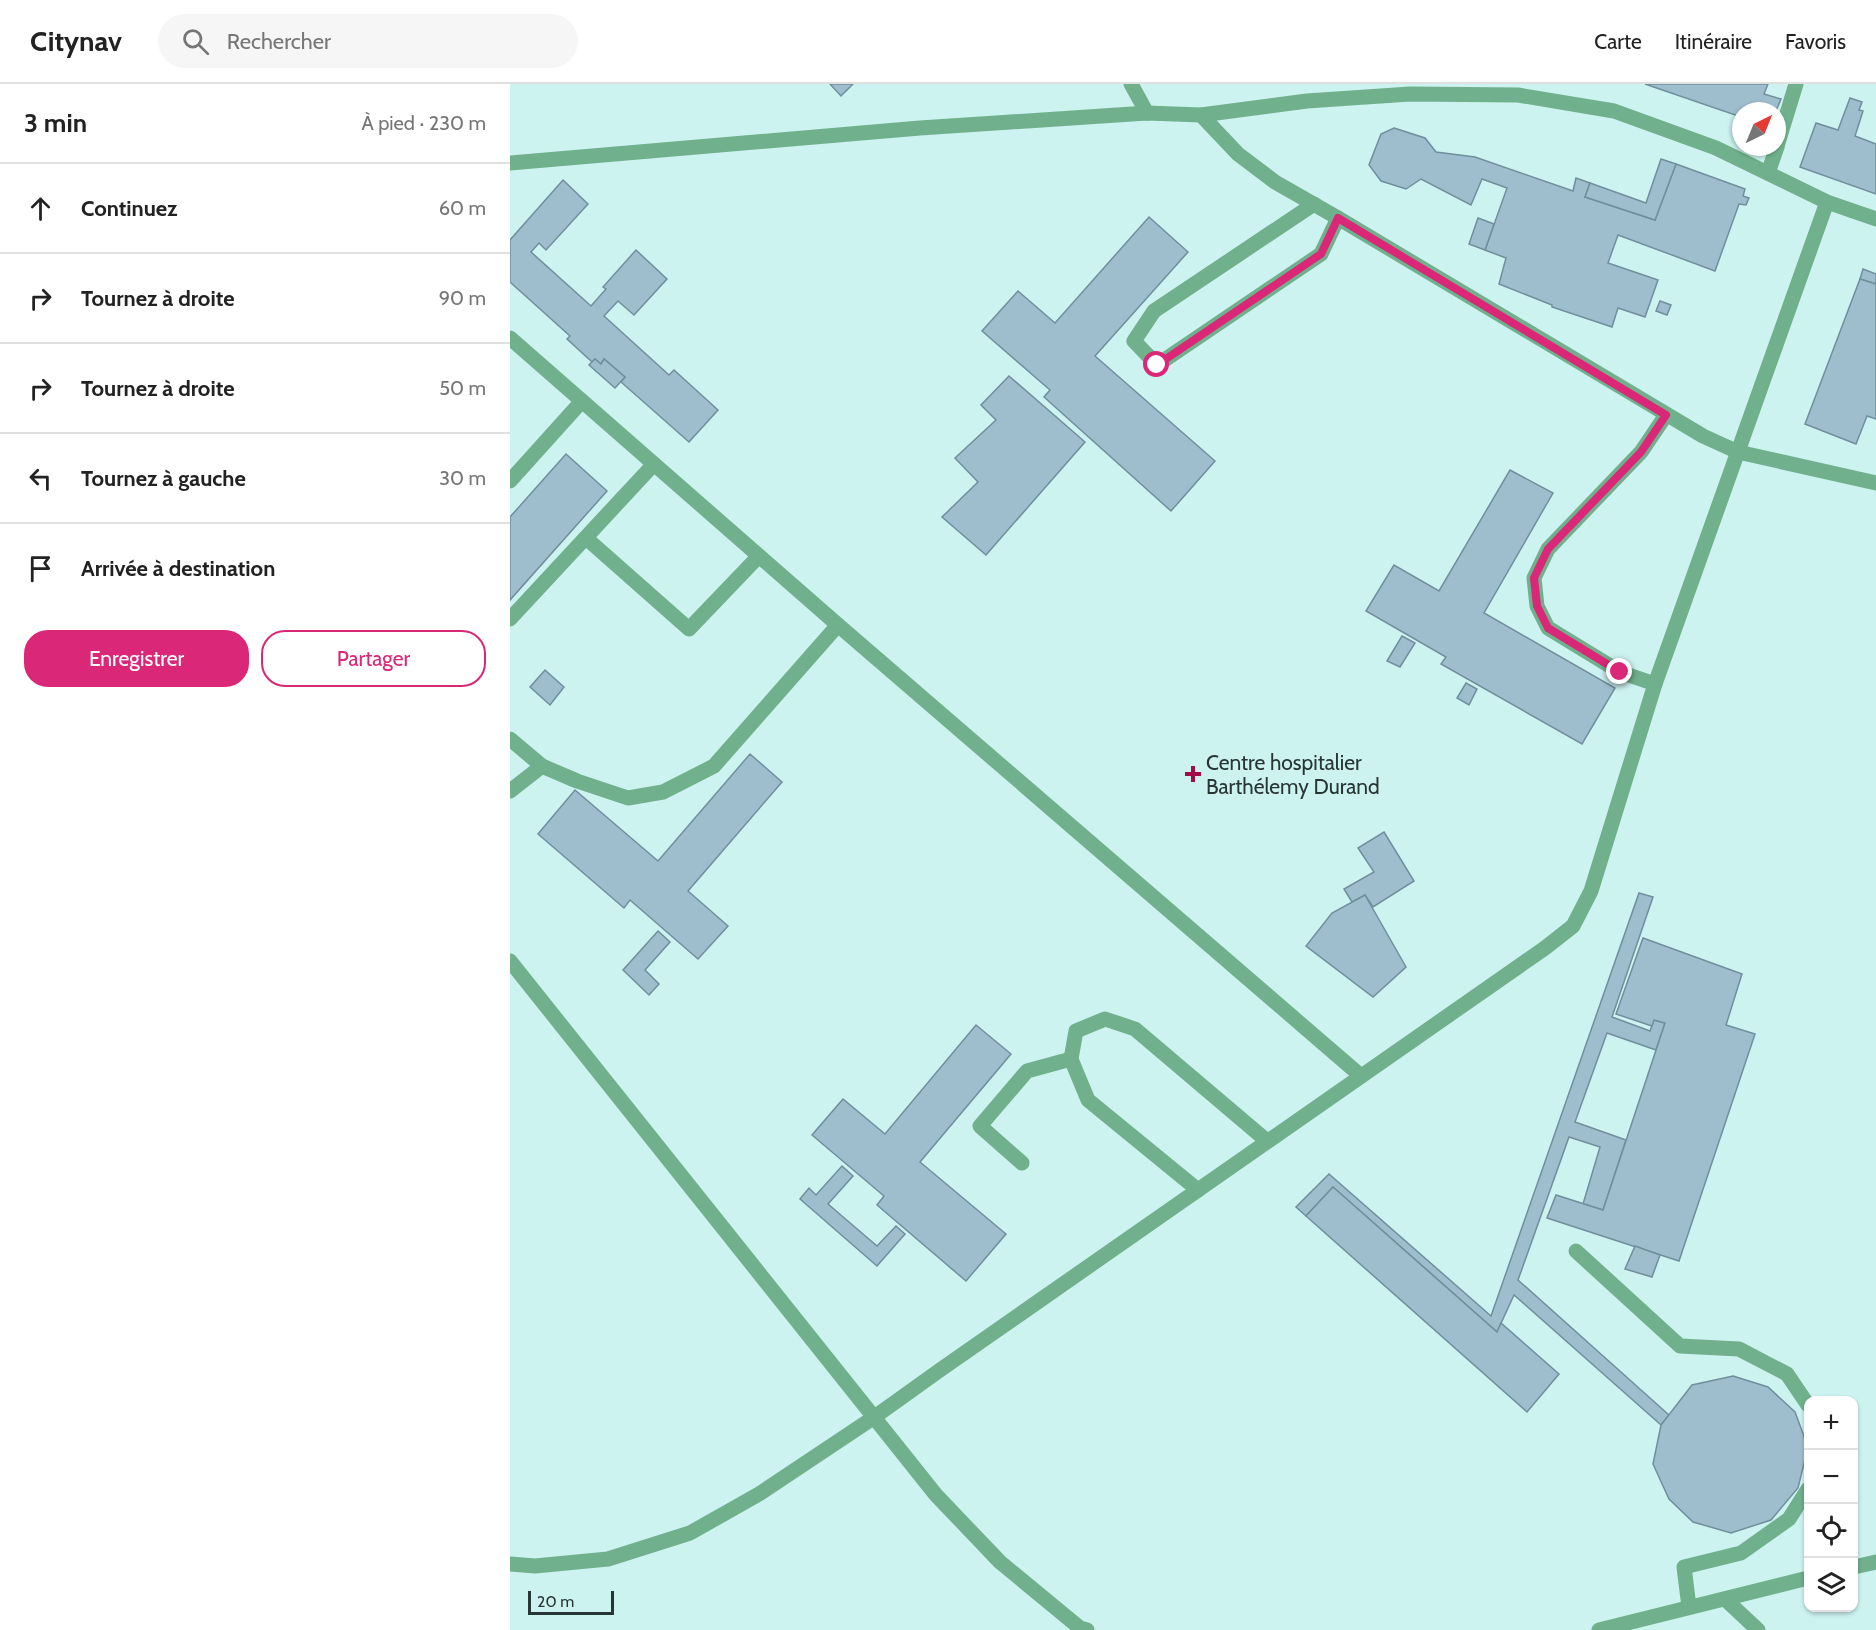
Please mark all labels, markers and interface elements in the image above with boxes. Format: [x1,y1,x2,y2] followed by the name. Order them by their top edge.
[158,14,578,68] search box
[30,24,122,58] text: Citynav
[179,25,212,58] icon: search
[227,28,331,55] text: Rechercher
[1594,29,1642,54] text: Carte
[1675,29,1752,54] text: Itinéraire
[1785,29,1846,54] text: Favoris
[1732,102,1786,156] north arrow
[24,107,87,139] text: 3 min
[361,111,486,135] text: À pied · 230 m
[24,192,57,225] icon: ahead
[81,195,178,222] text: Continuez
[439,196,486,220] text: 60 m
[24,282,57,315] icon: right
[81,285,235,312] text: Tournez à droite
[439,286,486,310] text: 90 m
[1143,351,1169,377] route start
[24,372,57,405] icon: right
[81,375,235,402] text: Tournez à droite
[439,376,486,400] text: 50 m
[24,462,57,495] icon: left
[81,465,246,492] text: Tournez à gauche
[439,466,486,490] text: 30 m
[24,552,57,585] icon: arrive
[81,555,275,582] text: Arrivée à destination
[24,630,249,687] button: Enregistrer
[261,630,486,687] button: Partager
[1606,658,1632,684] route end
[1206,750,1380,799] place label: Centre hospitalier Barthélemy Durand
[1184,765,1202,783] marker: Centre hospitalier Barthélemy Durand
[1804,1396,1858,1612] map controls
[1804,1396,1858,1450] button: +
[1804,1450,1858,1504] button: −
[1804,1504,1858,1558] button: locate
[1804,1558,1858,1612] button: layers
[528,1588,614,1616] scale bar
[537,1592,574,1611] text: 20 m

